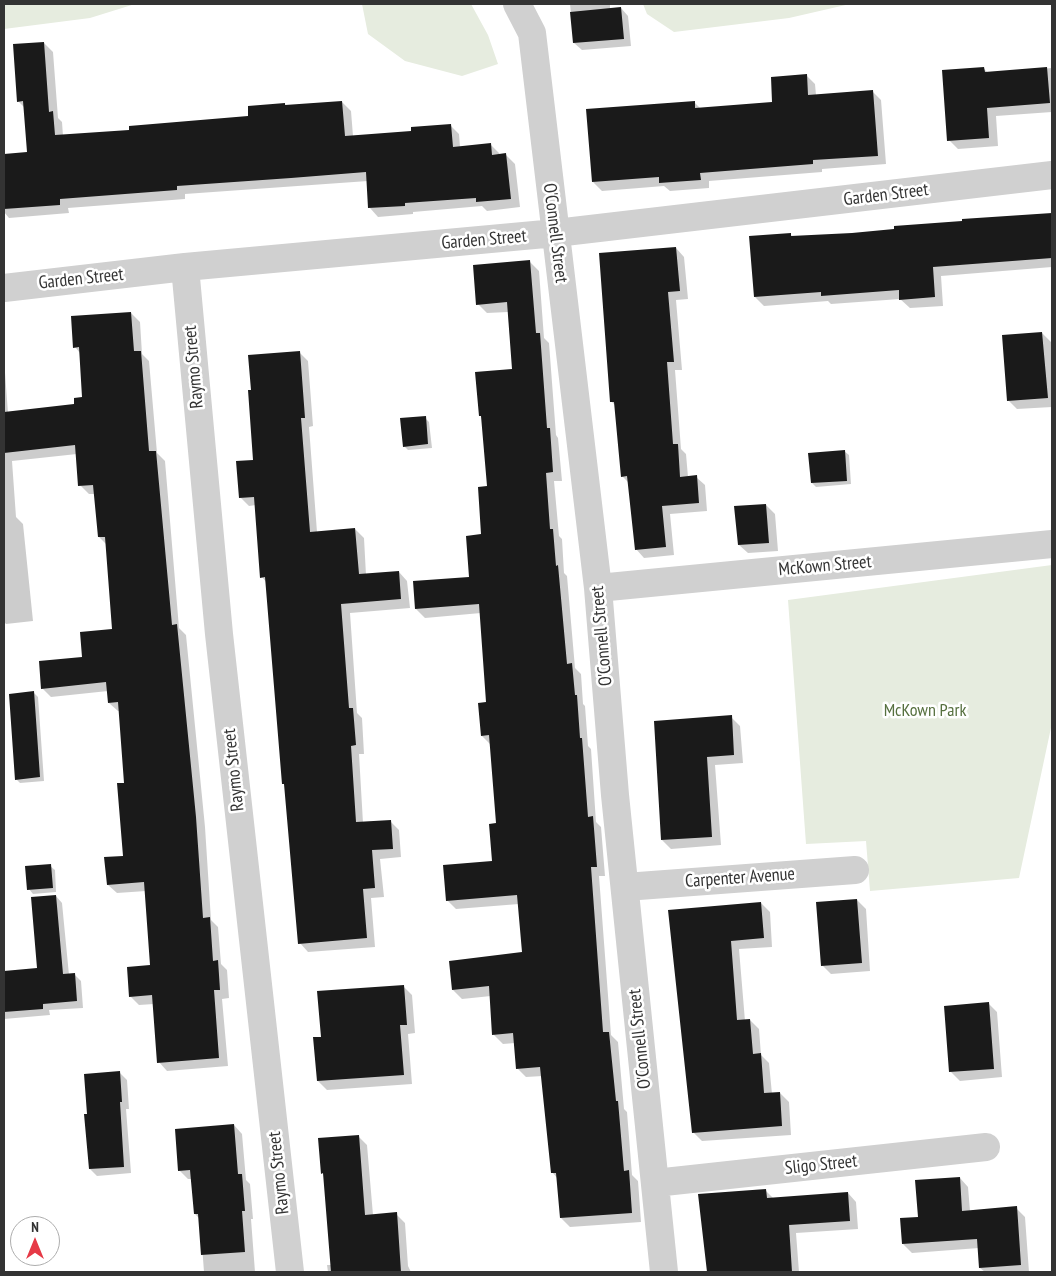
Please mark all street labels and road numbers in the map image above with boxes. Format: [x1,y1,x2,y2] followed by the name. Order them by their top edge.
[842,179,930,211] street label: Garden Street
[538,182,572,284] street label: O'Connell Street
[441,226,527,254] street label: Garden Street
[38,264,124,294] street label: Garden Street
[180,325,208,409] street label: Raymo Street
[778,551,872,581] street label: McKown Street
[587,585,617,687] street label: O'Connell Street
[219,728,249,812] street label: Raymo Street
[684,863,796,893] street label: Carpenter Avenue
[624,988,656,1090] street label: O'Connell Street
[264,1131,294,1215] street label: Raymo Street
[784,1150,858,1180] street label: Sligo Street

